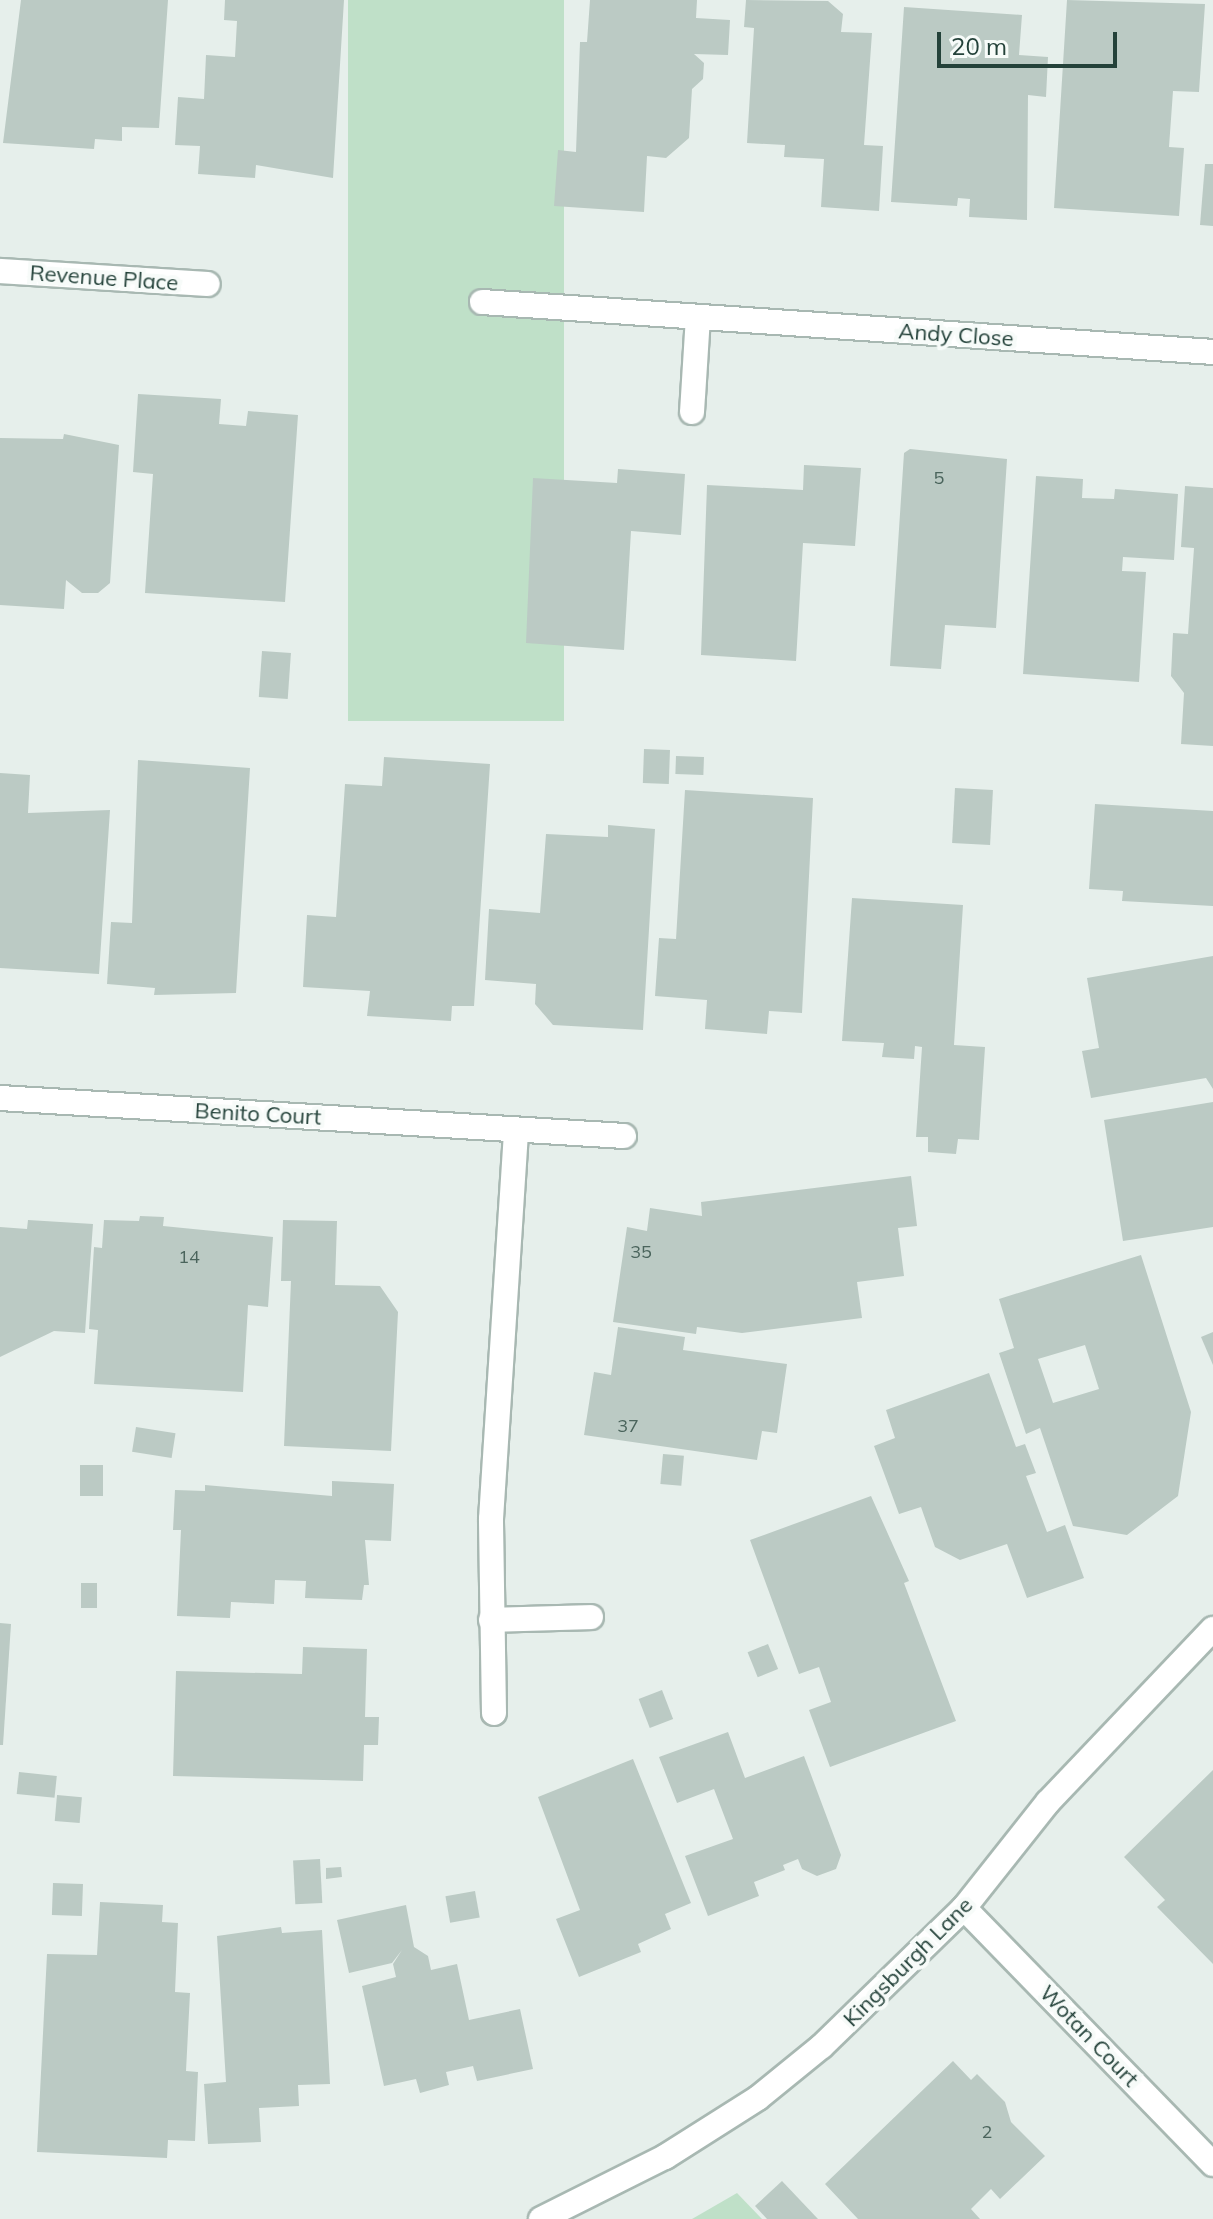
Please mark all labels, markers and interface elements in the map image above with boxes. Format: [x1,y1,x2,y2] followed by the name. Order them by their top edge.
[941,16,1121,66] scale bar
[951,31,1007,61] text: 20 m
[29,260,179,296] street label: Revenue Place
[898,318,1014,352] street label: Andy Close
[934,467,944,489] house number: 5
[194,1098,322,1130] street label: Benito Court
[630,1241,652,1263] house number: 35
[178,1246,200,1268] house number: 14
[617,1415,639,1437] house number: 37
[838,1892,978,2032] street label: Kingsburgh Lane
[1034,1980,1144,2092] street label: Wotan Court
[982,2121,992,2143] house number: 2

